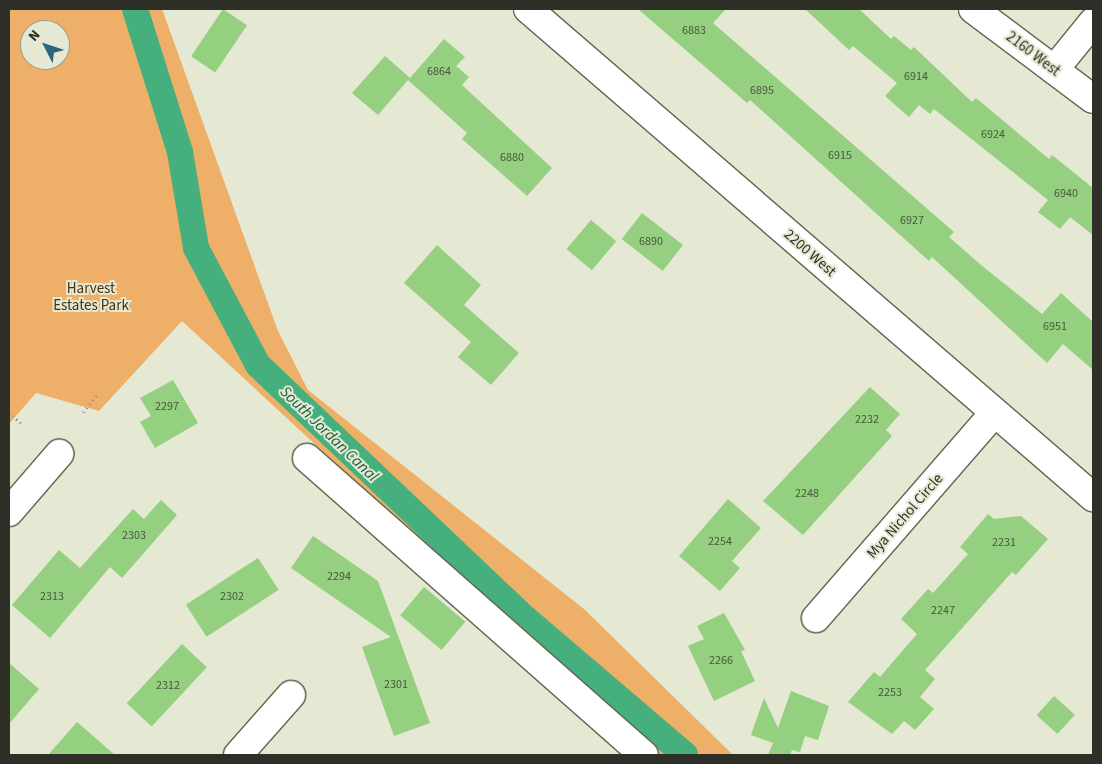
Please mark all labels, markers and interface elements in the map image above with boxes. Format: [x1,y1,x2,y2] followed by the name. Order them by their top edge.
[20,20,70,70] north arrow
[682,24,706,38] house number: 6883
[24,26,45,46] text: N
[1002,28,1064,80] street label: 2160 West
[427,65,451,79] house number: 6864
[904,70,928,84] house number: 6914
[750,84,774,98] house number: 6895
[981,128,1005,142] house number: 6924
[828,149,852,163] house number: 6915
[500,151,524,165] house number: 6880
[1054,187,1078,201] house number: 6940
[900,214,924,228] house number: 6927
[780,226,840,280] street label: 2200 West
[639,235,663,249] house number: 6890
[53,279,129,314] park label: Harvest Estates Park
[1043,320,1067,334] house number: 6951
[276,382,382,486] water label: South Jordan Canal
[155,400,179,414] house number: 2297
[855,413,879,427] house number: 2232
[863,470,947,562] street label: Mya Nichol Circle
[795,487,819,501] house number: 2248
[122,529,146,543] house number: 2303
[708,535,732,549] house number: 2254
[992,536,1016,550] house number: 2231
[327,570,351,584] house number: 2294
[40,590,64,604] house number: 2313
[220,590,244,604] house number: 2302
[931,604,955,618] house number: 2247
[709,654,733,668] house number: 2266
[384,678,408,692] house number: 2301
[156,679,180,693] house number: 2312
[878,686,902,700] house number: 2253

